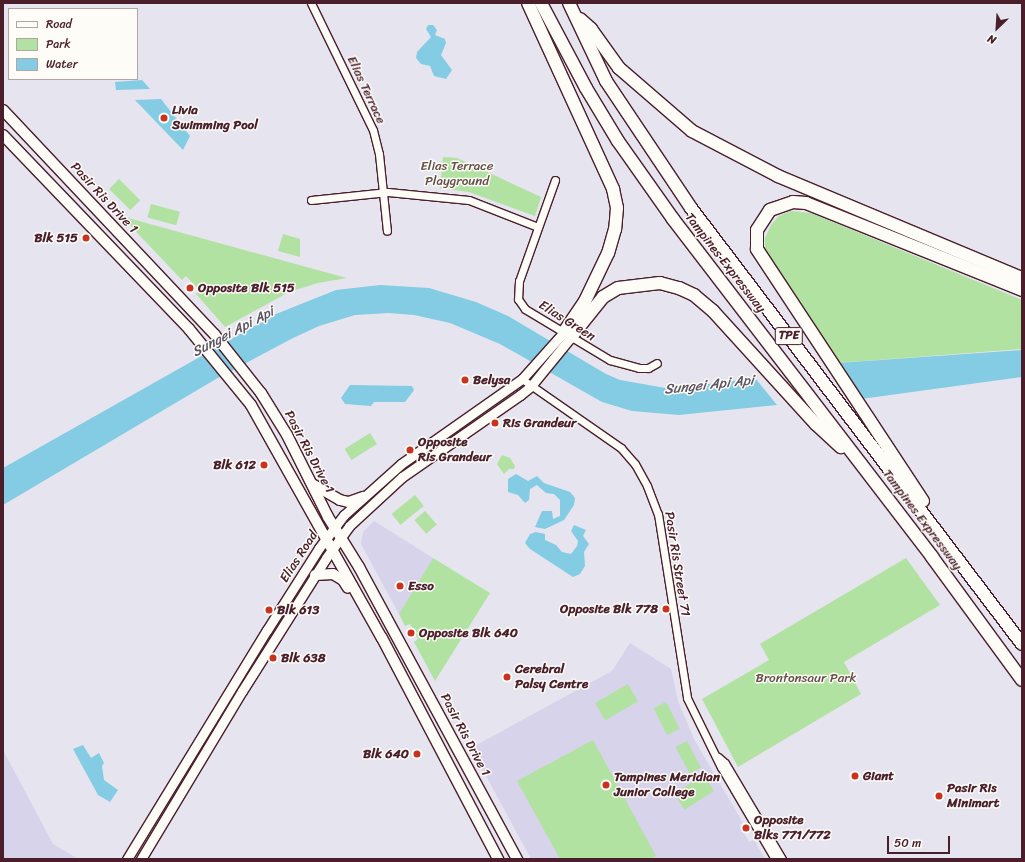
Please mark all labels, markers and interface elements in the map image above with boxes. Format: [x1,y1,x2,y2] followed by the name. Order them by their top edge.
[8,8,138,80] legend
[977,8,1017,48] north arrow
[46,13,72,35] text: Road
[984,29,999,50] text: N
[46,33,71,55] text: Park
[46,53,78,75] text: Water
[343,54,389,126] street label: Elias Terrace
[172,103,258,134] place label: Livia Swimming Pool
[159,113,169,123] marker: Livia Swimming Pool
[67,159,141,237] street label: Pasir Ris Drive 1
[420,159,494,190] park label: Elias Terrace Playground
[681,210,769,316] street label: Tampines Expressway
[34,230,78,246] place label: Blk 515
[81,233,91,243] marker: Blk 515
[198,280,295,296] place label: Opposite Blk 515
[185,283,195,293] marker: Opposite Blk 515
[536,297,598,345] street label: Elias Green
[189,303,277,361] water label: Sungei Api Api
[774,326,804,346] road number: TPE
[473,372,510,388] place label: Belysa
[663,372,755,398] water label: Sungei Api Api
[460,375,470,385] marker: Belysa
[281,408,337,496] street label: Pasir Ris Drive 1
[503,415,577,431] place label: Ris Grandeur
[490,418,500,428] marker: Ris Grandeur
[418,435,492,466] place label: Opposite Ris Grandeur
[405,445,415,455] marker: Opposite Ris Grandeur
[213,457,256,473] place label: Blk 612
[259,460,269,470] marker: Blk 612
[879,466,965,574] street label: Tampines Expressway
[661,510,693,618] street label: Pasir Ris Street 71
[277,528,321,586] street label: Elias Road
[408,578,434,594] place label: Esso
[395,581,405,591] marker: Esso
[560,601,658,617] place label: Opposite Blk 778
[277,602,319,618] place label: Blk 613
[661,604,671,614] marker: Opposite Blk 778
[264,605,274,615] marker: Blk 613
[419,625,518,641] place label: Opposite Blk 640
[406,628,416,638] marker: Opposite Blk 640
[281,650,326,666] place label: Blk 638
[268,653,278,663] marker: Blk 638
[515,662,589,693] place label: Cerebral Palsy Centre
[756,670,856,686] park label: Brontonsaur Park
[502,672,512,682] marker: Cerebral Palsy Centre
[437,691,493,779] street label: Pasir Ris Drive 1
[363,746,409,762] place label: Blk 640
[412,749,422,759] marker: Blk 640
[863,768,894,784] place label: Giant
[614,770,720,801] place label: Tampines Meridian Junior College
[850,771,860,781] marker: Giant
[601,780,611,790] marker: Tampines Meridian Junior College
[947,781,999,812] place label: Pasir Ris Minimart
[934,791,944,801] marker: Pasir Ris Minimart
[754,813,831,844] place label: Opposite Blks 771/772
[741,823,751,833] marker: Opposite Blks 771/772
[889,828,952,854] scale bar
[894,832,921,854] text: 50 m

